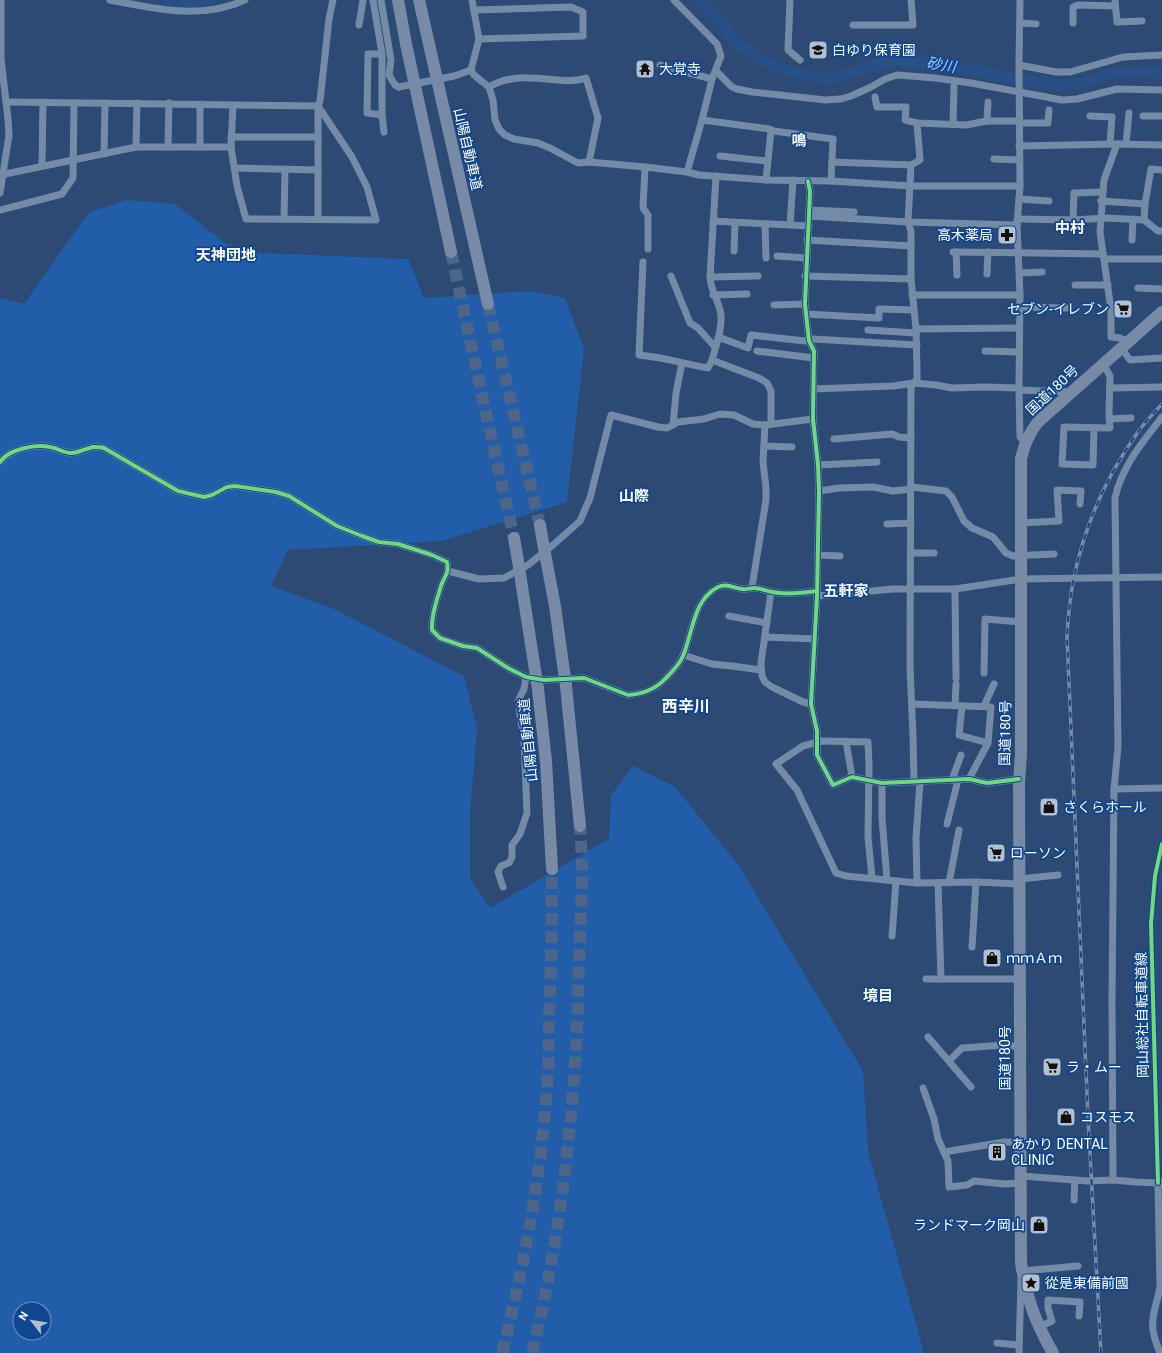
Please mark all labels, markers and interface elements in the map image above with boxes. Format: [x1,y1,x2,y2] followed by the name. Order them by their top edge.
[807,39,829,61] school or university icon: 白ゆり保育園
[832,42,916,58] place label: 白ゆり保育園
[925,54,959,77] water label: 砂川
[634,58,656,80] temple icon: 大覚寺
[659,61,701,77] place label: 大覚寺
[451,106,485,192] street label: 山陽自動車道
[791,132,807,150] district label: 鳴
[1055,219,1085,237] district label: 中村
[996,224,1018,246] pharmacy icon: 高木薬局
[937,227,993,243] place label: 高木薬局
[196,246,256,264] district label: 天神団地
[1112,298,1134,320] supermarket icon: セブン-イレブン
[1007,301,1109,317] place label: セブン-イレブン
[1023,362,1081,418] street label: 国道180号
[619,487,649,505] district label: 山際
[823,582,869,600] district label: 五軒家
[516,697,540,783] street label: 山陽自動車道
[662,697,710,716] district label: 西辛川
[996,700,1014,766] street label: 国道180号
[1038,796,1060,818] shop icon: さくらホール
[1063,799,1147,815] place label: さくらホール
[985,842,1007,864] supermarket icon: ローソン
[1010,845,1066,861] place label: ローソン
[981,947,1003,969] shop icon: ｍｍＡｍ
[1006,950,1062,966] place label: ｍｍＡｍ
[1133,952,1151,1078] street label: 岡山総社自転車道線
[863,987,893,1005] district label: 境目
[997,1025,1013,1091] street label: 国道180号
[1041,1056,1063,1078] supermarket icon: ラ・ムー
[1066,1059,1122,1075] place label: ラ・ムー
[1055,1106,1077,1128] shop icon: コスモス
[1080,1109,1136,1125] place label: コスモス
[1011,1136,1108,1168] place label: あかり DENTAL CLINIC
[986,1141,1008,1163] building icon: あかり DENTAL CLINIC
[1028,1214,1050,1236] shop icon: ランドマーク岡山
[913,1217,1025,1233] place label: ランドマーク岡山
[1020,1272,1042,1294] place icon: 從是東備前國
[1045,1275,1129,1291] place label: 從是東備前國
[12,1301,52,1341] north arrow
[16,1309,32,1323] text: N

